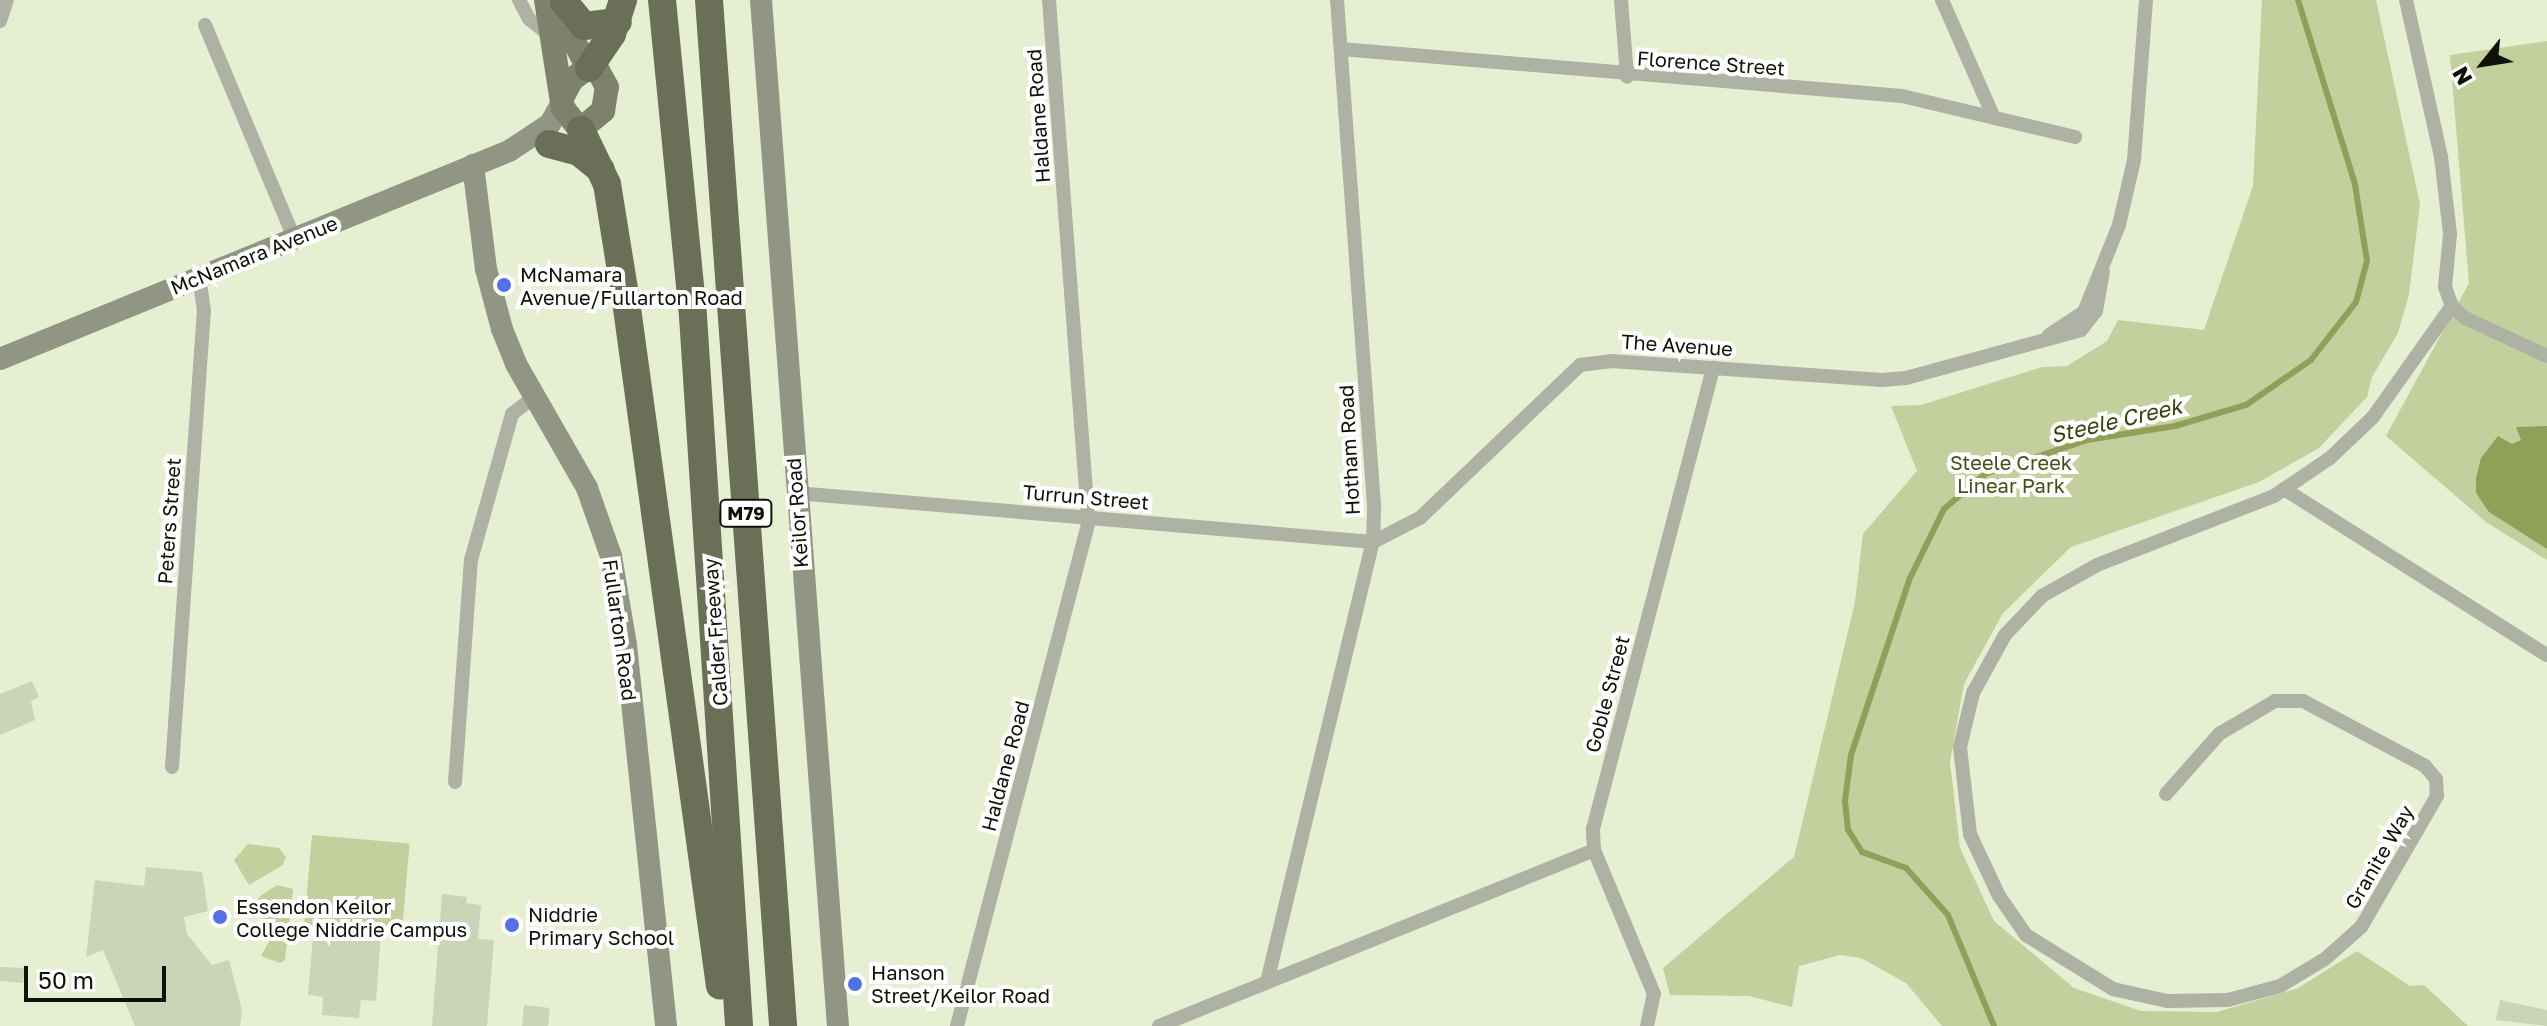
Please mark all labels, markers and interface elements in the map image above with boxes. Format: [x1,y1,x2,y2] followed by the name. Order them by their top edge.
[2443,24,2523,104] north arrow
[1636,46,1786,80] street label: Florence Street
[1021,48,1055,184] street label: Haldane Road
[2446,62,2478,90] text: N
[167,211,341,299] street label: McNamara Avenue
[520,262,743,309] place label: McNamara Avenue/Fullarton Road
[495,276,513,294] marker: McNamara Avenue/Fullarton Road
[1620,329,1734,361] street label: The Avenue
[1334,384,1364,516] street label: Hotham Road
[2048,392,2184,448] water label: Steele Creek
[1950,451,2072,498] park label: Steele Creek Linear Park
[153,457,185,585] street label: Peters Street
[781,457,813,569] street label: Keilor Road
[1022,480,1150,514] street label: Turrun Street
[718,499,774,527] road number: M79
[698,557,732,707] street label: Calder Freeway
[598,558,642,702] street label: Fullarton Road
[1580,633,1634,755] street label: Goble Street
[976,698,1034,834] street label: Haldane Road
[2340,801,2418,913] street label: Granite Way
[236,894,467,941] place label: Essendon Keilor College Niddrie Campus
[528,902,674,949] place label: Niddrie Primary School
[211,908,229,926] marker: Essendon Keilor College Niddrie Campus
[503,916,521,934] marker: Niddrie Primary School
[28,950,170,1000] scale bar
[871,960,1050,1007] place label: Hanson Street/Keilor Road
[38,965,94,994] text: 50 m
[846,975,864,993] marker: Hanson Street/Keilor Road

